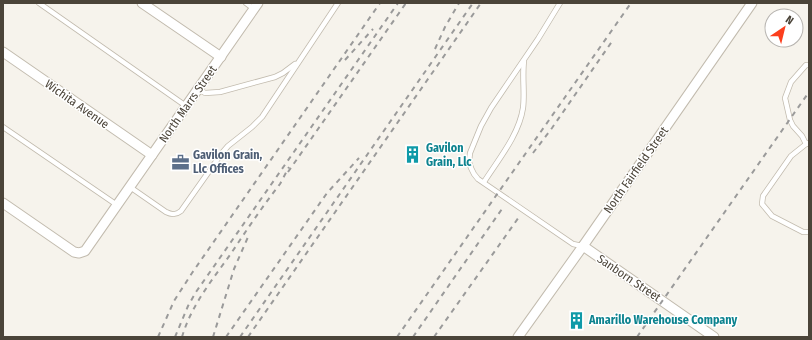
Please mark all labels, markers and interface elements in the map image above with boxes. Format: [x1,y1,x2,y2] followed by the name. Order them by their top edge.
[764,8,804,48] north arrow
[783,13,796,27] text: N
[156,63,220,145] street label: North Marrs Street
[42,77,112,131] street label: Wichita Avenue
[601,124,671,216] street label: North Fairfield Street
[426,141,472,169] place label: Gavilon Grain, Llc
[403,145,423,165] building icon: Gavilon Grain, Llc
[193,148,263,176] place label: Gavilon Grain, Llc Offices
[170,152,190,172] office icon: Gavilon Grain, Llc Offices
[595,252,664,304] street label: Sanborn Street
[566,310,586,330] building icon: Amarillo Warehouse Company
[588,313,738,327] place label: Amarillo Warehouse Company

